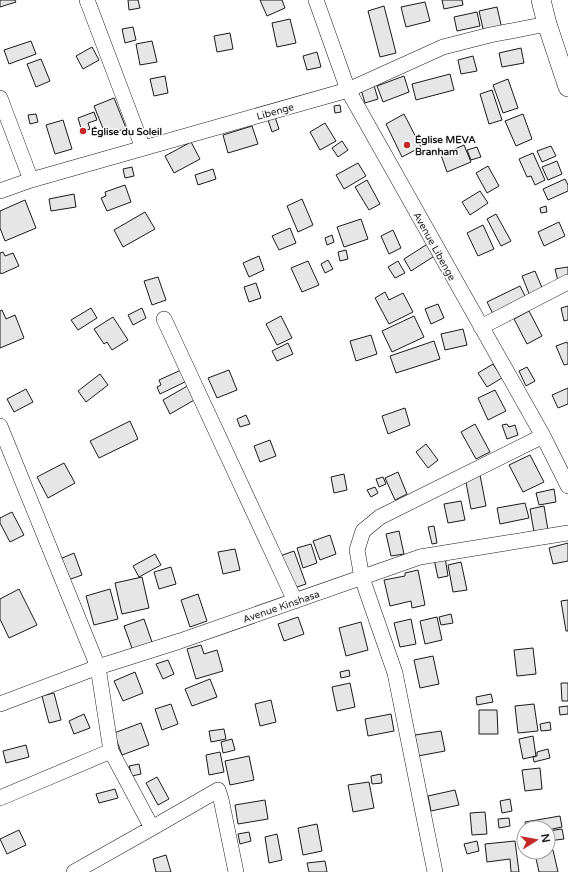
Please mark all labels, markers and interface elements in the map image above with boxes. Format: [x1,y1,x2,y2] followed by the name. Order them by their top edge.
[255,101,296,123] street label: Libenge
[78,126,88,136] marker: Église du Soleil
[91,126,162,138] place label: Église du Soleil
[415,134,476,158] place label: Église MEVA Branham
[402,140,412,150] marker: Église MEVA Branham
[410,210,458,283] street label: Avenue Libenge
[241,588,321,626] street label: Avenue Kinshasa
[516,820,556,860] north arrow
[538,833,553,844] text: N

